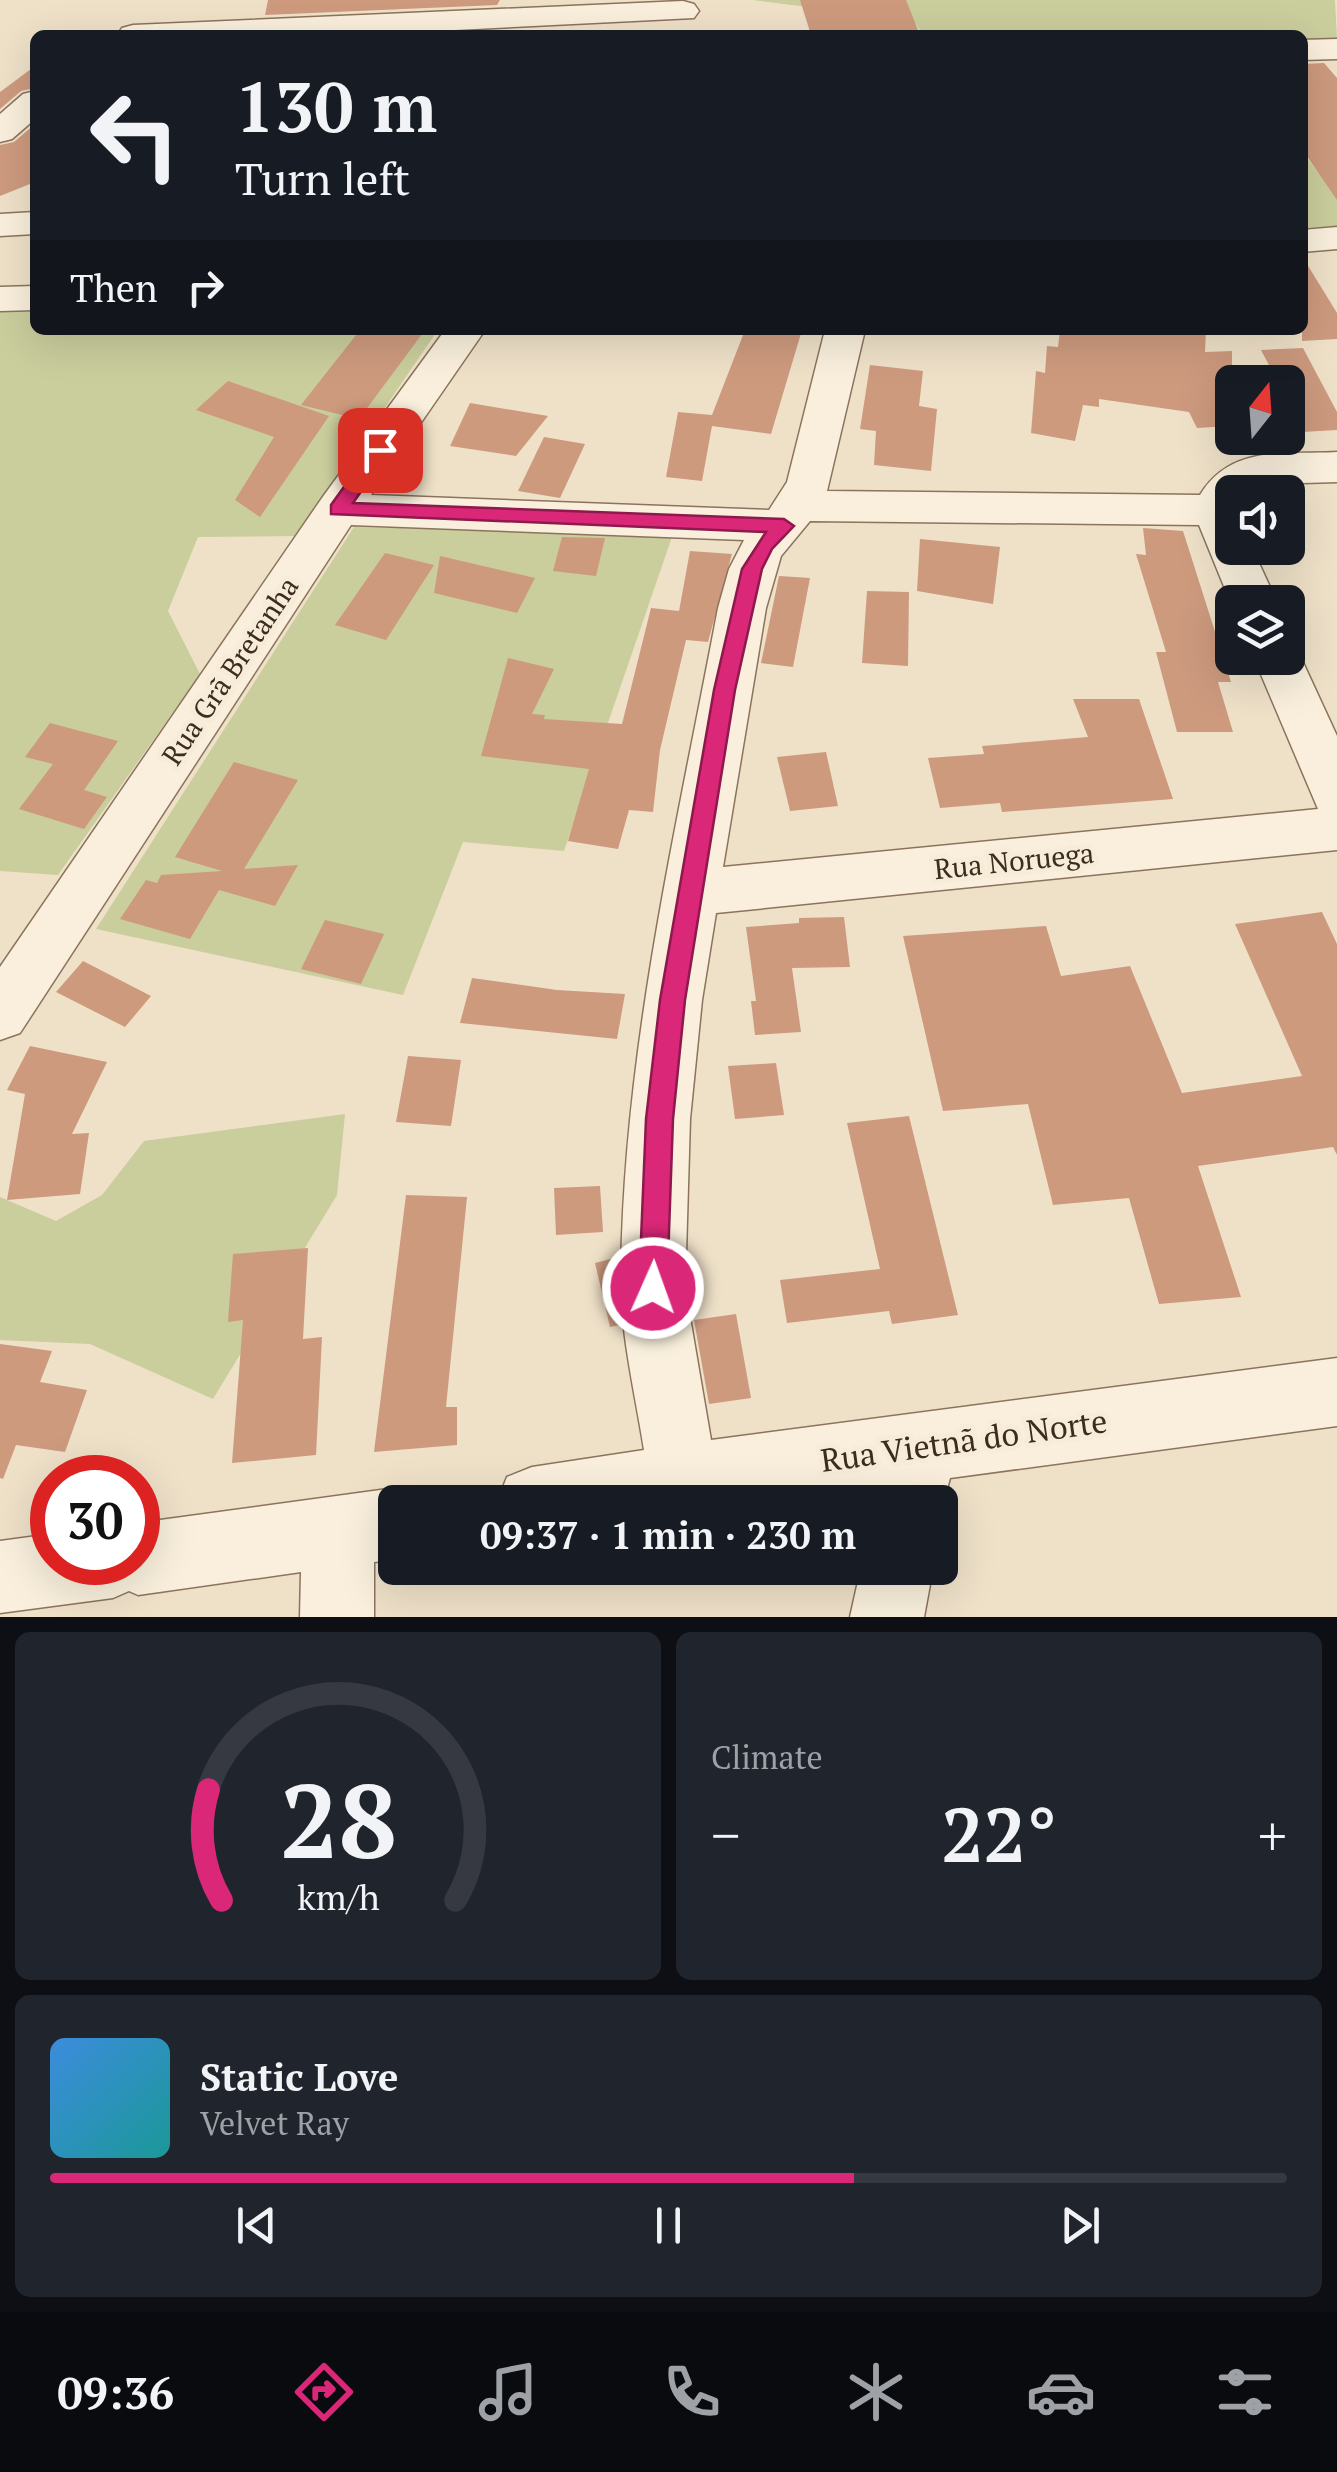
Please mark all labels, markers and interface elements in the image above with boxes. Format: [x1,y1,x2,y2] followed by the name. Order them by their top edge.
[235,59,437,152] text: 130 m
[70,70,200,200] icon: left
[235,148,410,208] text: Turn left
[178,260,233,315] icon: right
[70,263,158,313] text: Then
[1215,365,1305,455] north arrow
[1215,365,1305,675] map controls
[338,408,423,493] pin
[353,423,408,478] icon: arrive
[1215,475,1305,565] button: sound
[153,569,306,772] street label: Rua Grã Bretanha
[1215,585,1305,675] button: layers
[932,834,1096,887] street label: Rua Noruega
[601,1236,705,1340] position arrow
[818,1399,1110,1481] street label: Rua Vietnã do Norte
[30,1455,160,1585] speed limit sign: 30
[480,1510,856,1560] text: 09:37 · 1 min · 230 m
[711,1736,823,1778] text: Climate
[279,1750,397,1888] text: 28
[941,1784,1057,1883] text: 22°
[711,1798,740,1871] text: −
[1258,1798,1287,1871] text: +
[297,1873,379,1920] text: km/h
[200,2052,398,2102] text: Static Love
[200,2102,349,2144] text: Velvet Ray
[229,2198,284,2253] icon: previous
[641,2198,696,2253] icon: pause
[1053,2198,1108,2253] icon: next
[289,2357,359,2427] icon: directions
[473,2357,543,2427] icon: music
[657,2357,727,2427] icon: phone
[841,2357,911,2427] icon: climate
[1026,2357,1096,2427] icon: car
[1210,2357,1280,2427] icon: filters
[57,2362,174,2422] text: 09:36

